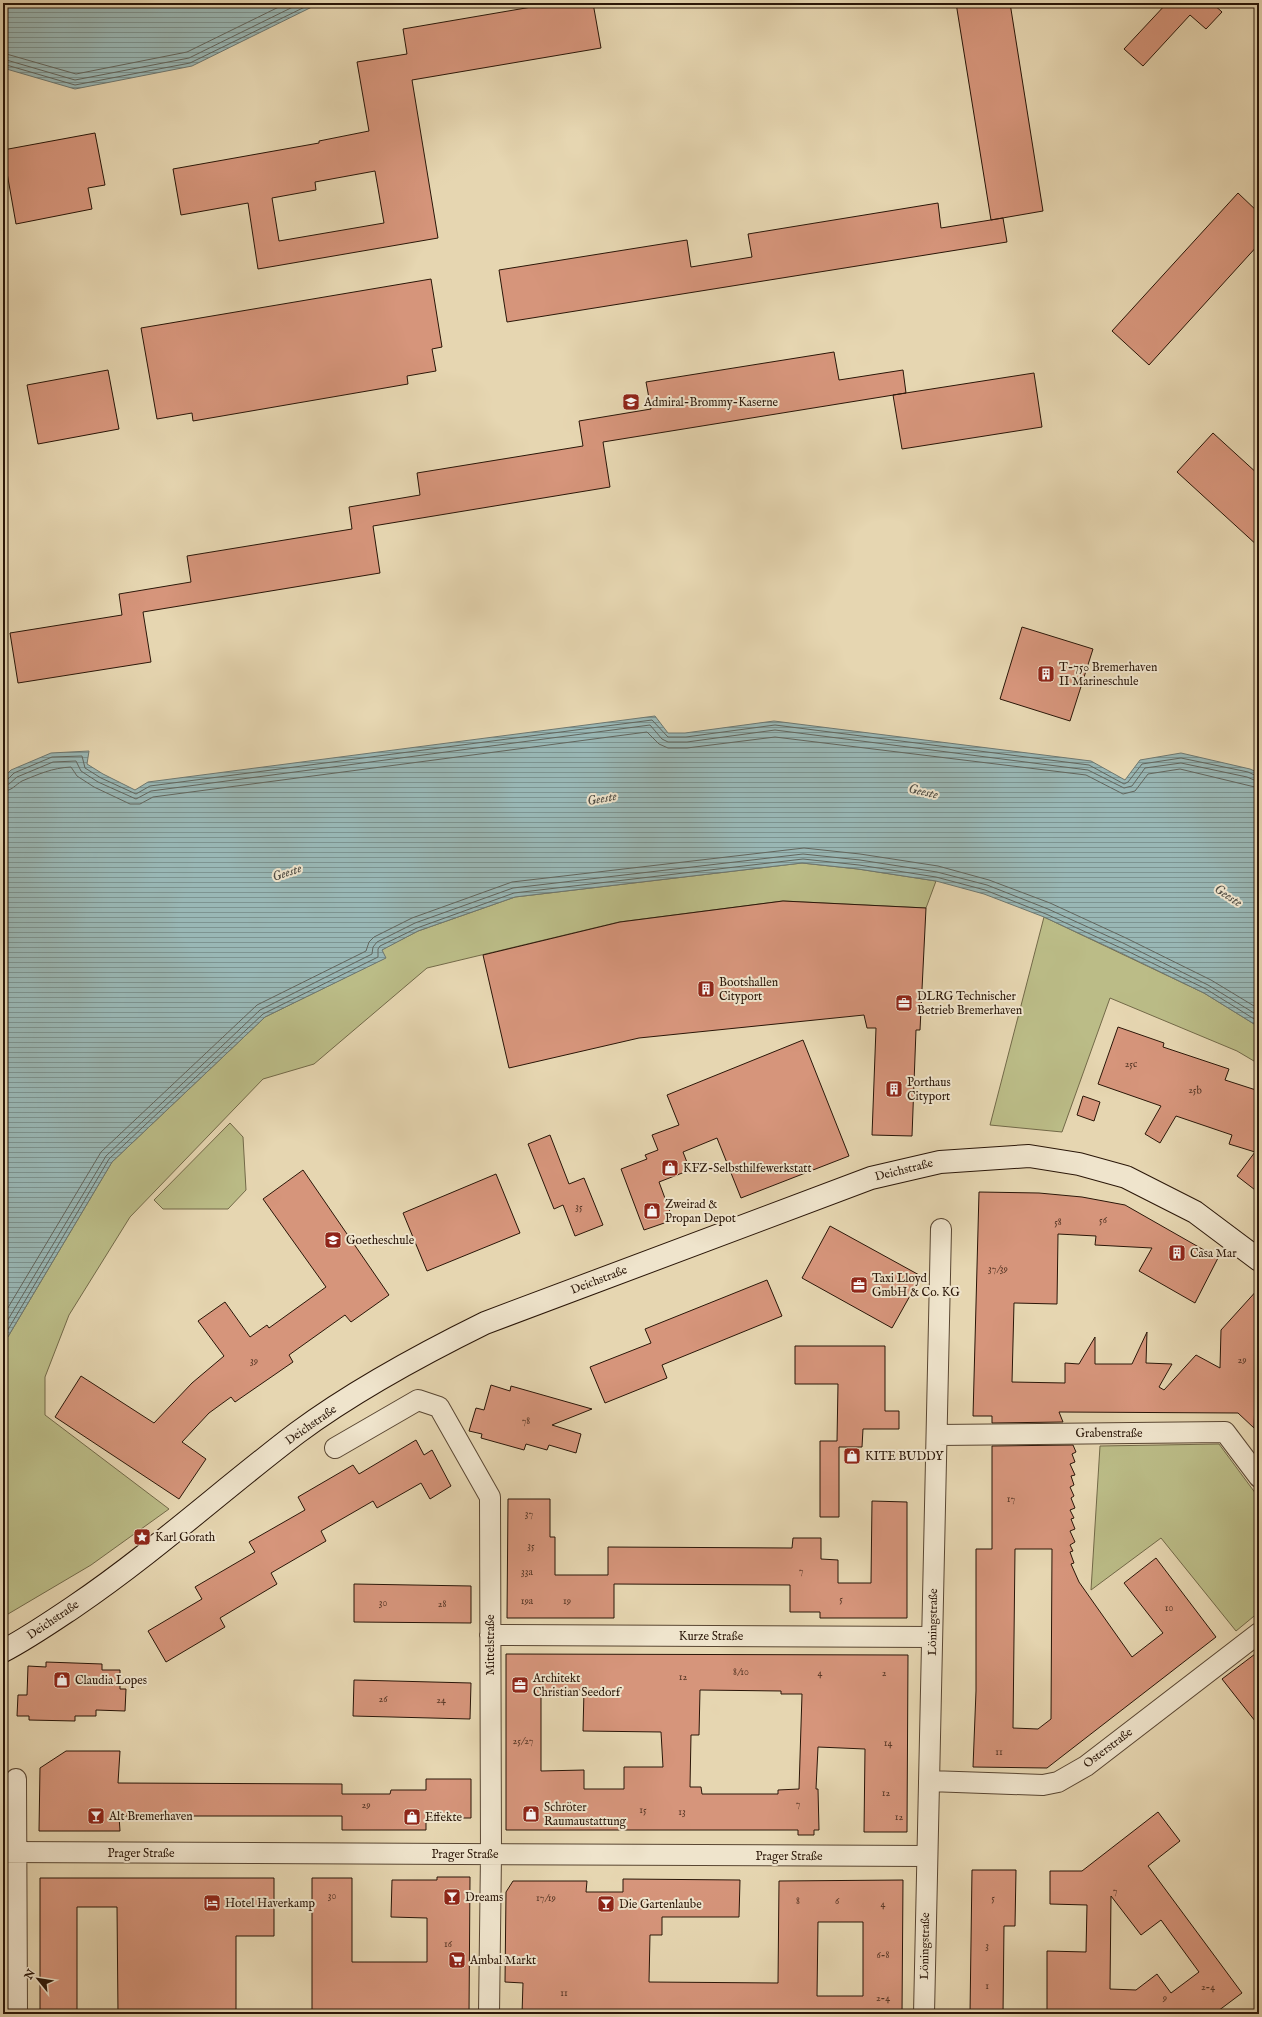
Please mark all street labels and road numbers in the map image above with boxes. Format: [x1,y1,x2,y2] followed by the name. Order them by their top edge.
[873,1155,935,1184] street label: Deichstraße
[569,1262,630,1298] street label: Deichstraße
[282,1402,340,1448] street label: Deichstraße
[1075,1426,1143,1441] street label: Grabenstraße
[925,1588,941,1656] street label: Löningstraße
[24,1597,82,1643] street label: Deichstraße
[483,1614,498,1676] street label: Mittelstraße
[679,1629,744,1644] street label: Kurze Straße
[1080,1724,1136,1771] street label: Osterstraße
[107,1846,175,1861] street label: Prager Straße
[431,1847,499,1862] street label: Prager Straße
[755,1849,823,1864] street label: Prager Straße
[917,1912,933,1980] street label: Löningstraße

